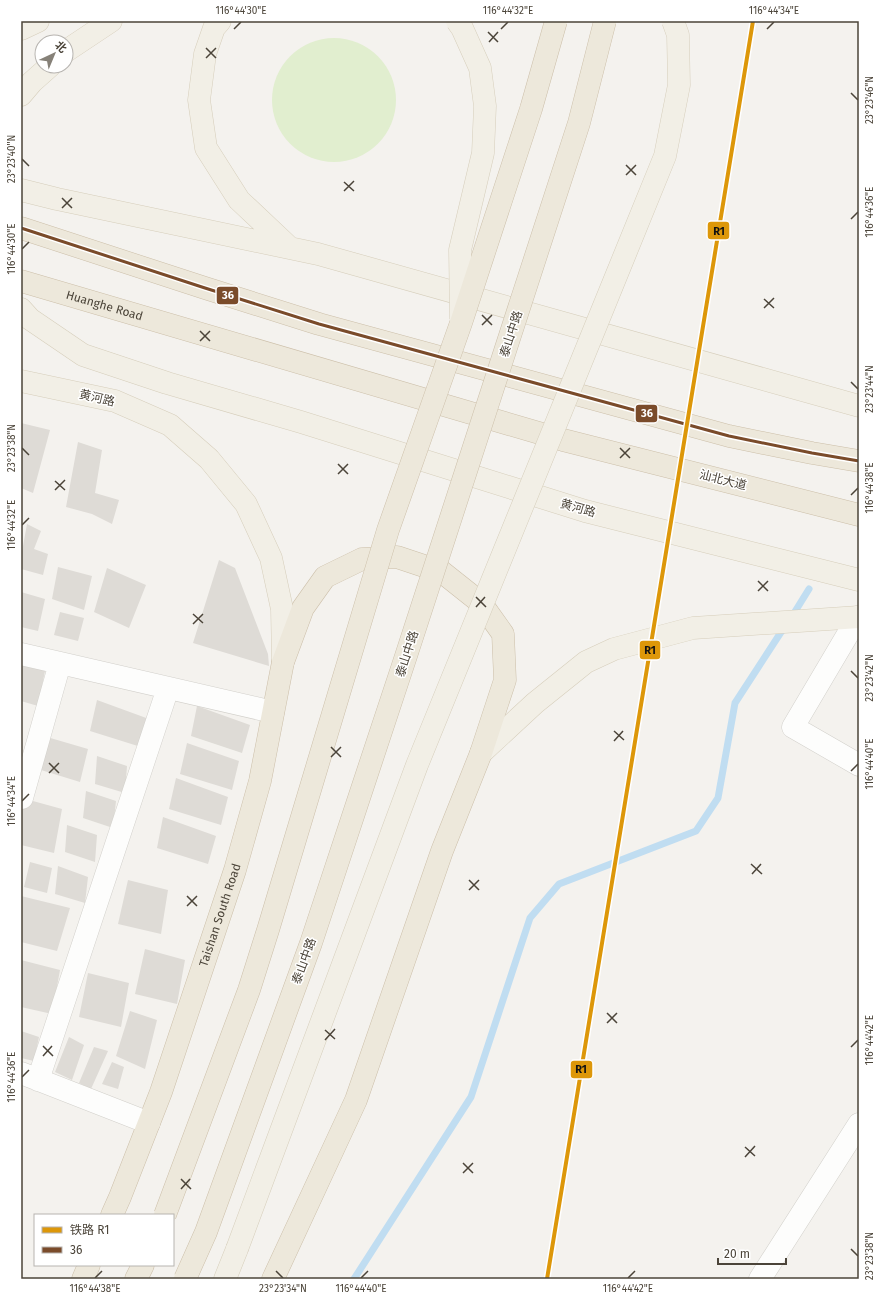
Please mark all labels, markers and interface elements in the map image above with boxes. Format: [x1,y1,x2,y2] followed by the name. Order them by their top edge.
[215,5,267,17] text: 116°44'30"E
[483,5,533,17] text: 116°44'32"E
[749,5,799,17] text: 116°44'34"E
[34,34,74,74] north arrow
[52,39,69,56] text: 北
[864,76,876,124] text: 23°23'46"N
[6,135,18,183] text: 23°23'40"N
[864,187,876,237] text: 116°44'36"E
[707,221,730,240] line badge: R1
[6,223,18,275] text: 116°44'30"E
[713,225,725,238] text: R1
[216,286,239,305] line badge: 36
[64,288,145,323] street label: Huanghe Road
[221,289,234,302] text: 36
[497,309,525,359] street label: 泰山中路
[864,365,876,413] text: 23°23'44"N
[78,387,116,409] street label: 黄河路
[635,404,658,423] line badge: 36
[640,407,653,420] text: 36
[6,424,18,472] text: 23°23'38"N
[864,463,876,514] text: 116°44'38"E
[698,467,748,493] street label: 汕北大道
[559,496,597,520] street label: 黄河路
[6,500,18,550] text: 116°44'32"E
[393,629,421,679] street label: 泰山中路
[639,640,661,660] line badge: R1
[644,644,656,657] text: R1
[864,654,876,702] text: 23°23'42"N
[864,738,876,790] text: 116°44'40"E
[6,776,18,826] text: 116°44'34"E
[196,862,243,968] street label: Taishan South Road
[289,936,319,986] street label: 泰山中路
[864,1015,876,1065] text: 116°44'42"E
[6,1052,18,1102] text: 116°44'36"E
[570,1060,593,1079] line badge: R1
[575,1063,587,1076] text: R1
[34,1214,174,1266] legend
[70,1223,109,1237] text: 铁路 R1
[864,1232,876,1280] text: 23°23'38"N
[718,1240,786,1266] scale bar
[70,1243,82,1257] text: 36
[724,1247,750,1261] text: 20 m
[70,1283,121,1295] text: 116°44'38"E
[259,1283,307,1295] text: 23°23'34"N
[335,1283,387,1295] text: 116°44'40"E
[603,1283,653,1295] text: 116°44'42"E

